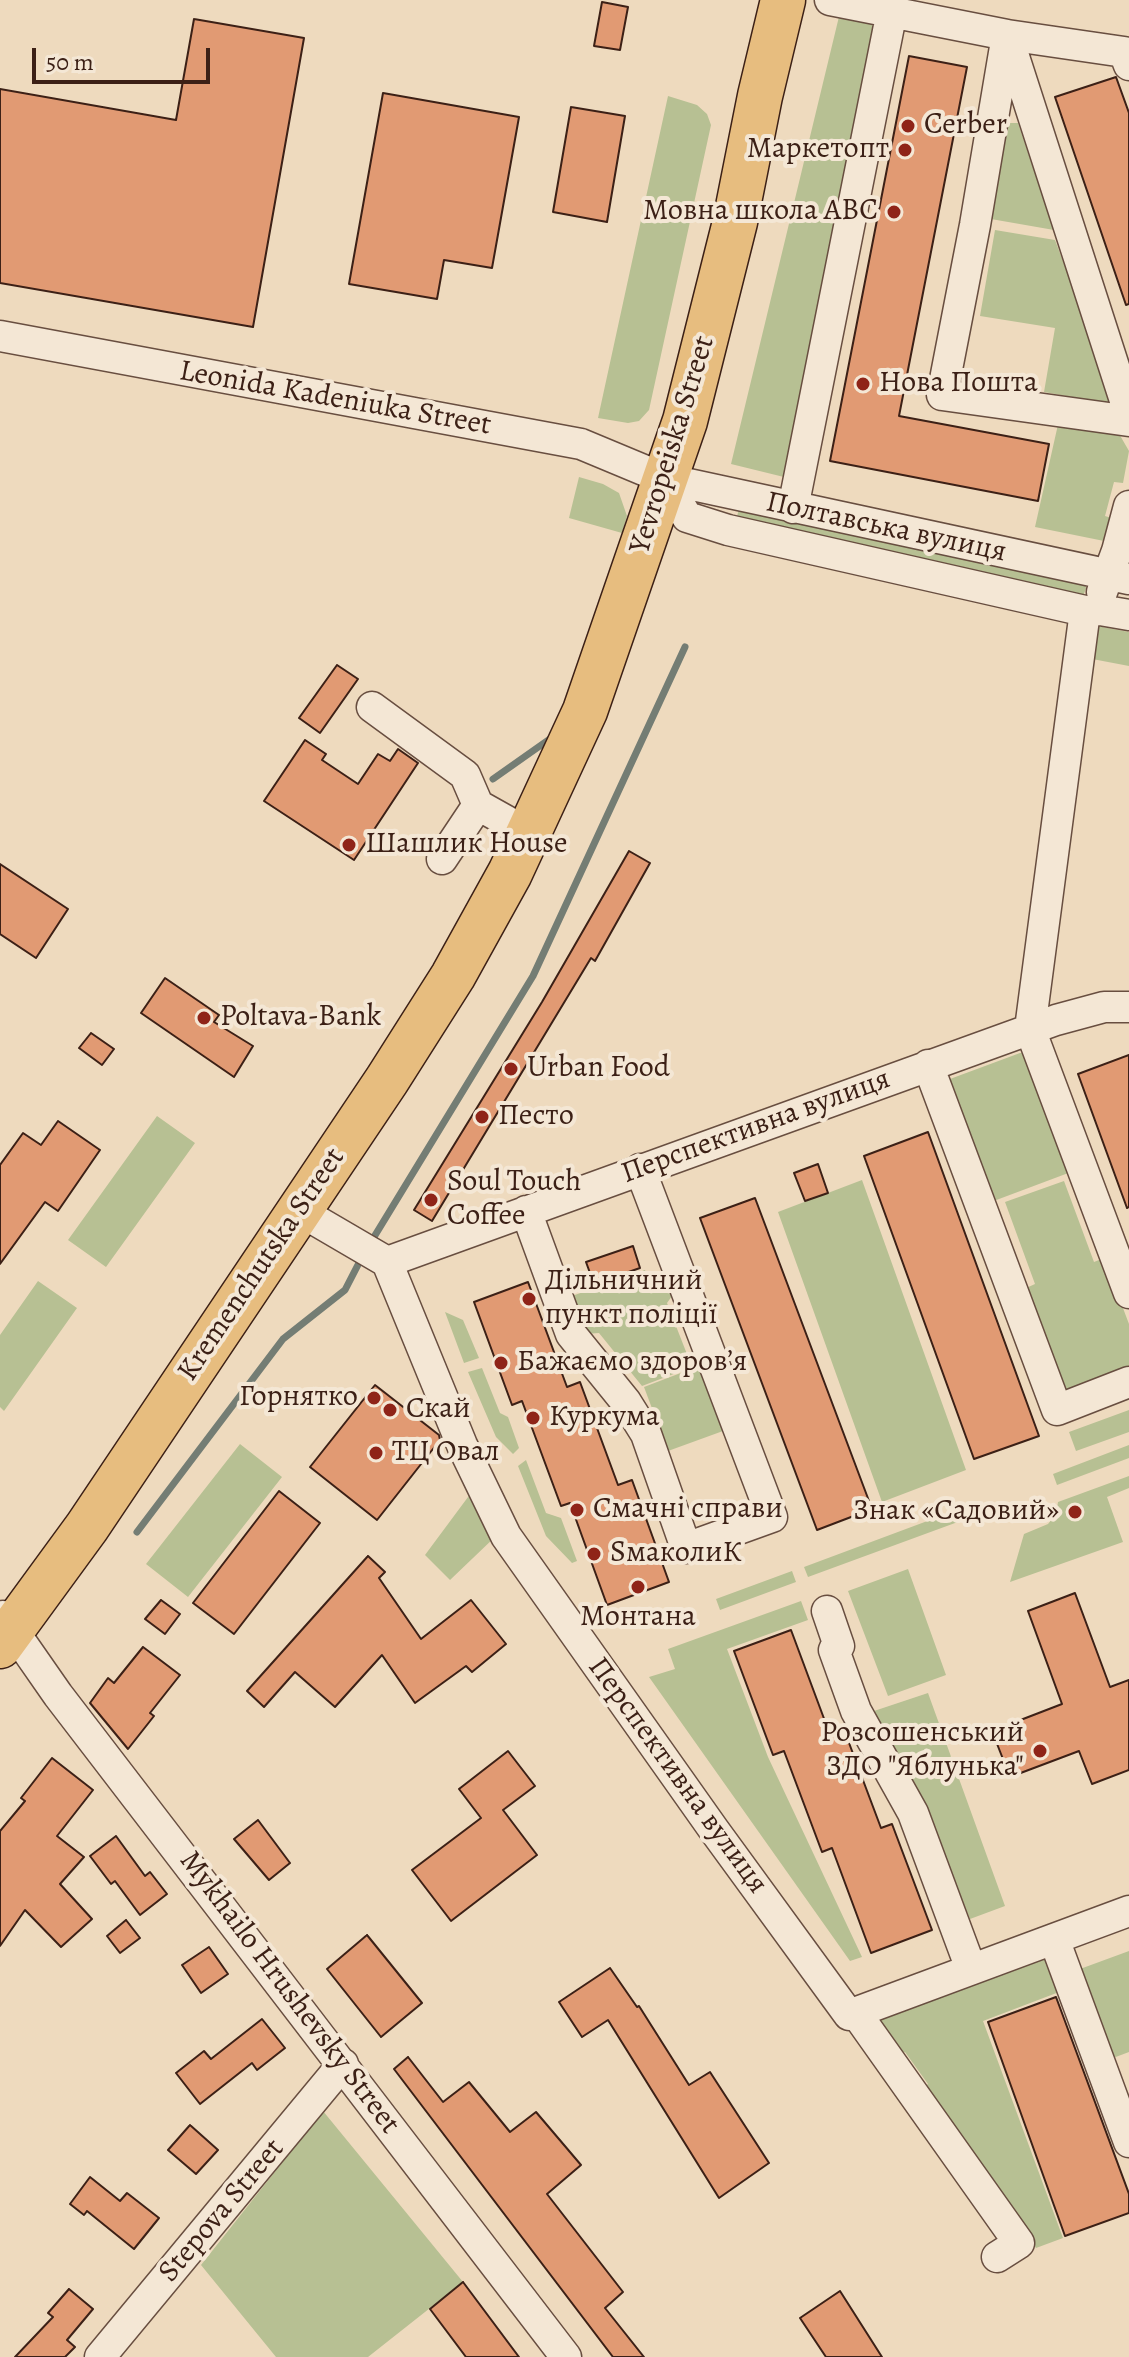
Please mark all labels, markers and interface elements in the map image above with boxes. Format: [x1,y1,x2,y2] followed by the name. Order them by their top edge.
[36,32,214,82] scale bar
[46,46,94,78] text: 50 m
[924,108,1007,144] place label: Cerber
[899,117,917,135] marker: Cerber
[747,132,889,168] place label: Маркетопт
[896,141,914,159] marker: Маркетопт
[643,194,878,230] place label: Мовна школа ABC
[885,203,903,221] marker: Мовна школа ABC
[623,332,723,558] street label: Yevropeiska Street
[176,354,494,444] street label: Leonida Kadeniuka Street
[879,366,1038,402] place label: Нова Пошта
[854,375,872,393] marker: Нова Пошта
[763,485,1009,571] street label: Полтавська вулиця
[365,827,567,863] place label: Шашлик House
[340,836,358,854] marker: Шашлик House
[220,1000,381,1036] place label: Poltava-Bank
[195,1009,213,1027] marker: Poltava-Bank
[527,1051,670,1087] place label: Urban Food
[502,1060,520,1078] marker: Urban Food
[617,1062,895,1192] street label: Перспективна вулиця
[498,1099,574,1135] place label: Песто
[473,1108,491,1126] marker: Песто
[171,1142,353,1388] street label: Kremenchutska Street
[447,1165,581,1236] place label: Soul Touch Coffee
[422,1191,440,1209] marker: Soul Touch Coffee
[545,1264,717,1334] place label: Дільничний пункт поліції
[520,1290,538,1308] marker: Дільничний пункт поліції
[517,1345,747,1381] place label: Бажаємо здоровʼя
[492,1354,510,1372] marker: Бажаємо здоровʼя
[239,1380,358,1416] place label: Горнятко
[365,1389,383,1407] marker: Горнятко
[406,1392,471,1428] place label: Скай
[549,1400,660,1436] place label: Куркума
[381,1401,399,1419] marker: Скай
[524,1409,542,1427] marker: Куркума
[392,1435,499,1471] place label: ТЦ Овал
[367,1444,385,1462] marker: ТЦ Овал
[593,1492,783,1528] place label: Смачні справи
[853,1494,1059,1530] place label: Знак «Садовий»
[568,1501,586,1519] marker: Смачні справи
[1066,1503,1084,1521] marker: Знак «Садовий»
[610,1536,742,1572] place label: SмаколиК
[585,1545,603,1563] marker: SмаколиК
[629,1578,647,1596] marker: Монтана
[580,1600,696,1636] place label: Монтана
[579,1651,775,1901] street label: Перспективна вулиця
[821,1716,1024,1786] place label: Розсошенський ЗДО "Яблунька"
[1031,1742,1049,1760] marker: Розсошенський ЗДО "Яблунька"
[171,1845,407,2141] street label: Mykhailo Hrushevsky Street
[152,2132,292,2290] street label: Stepova Street

